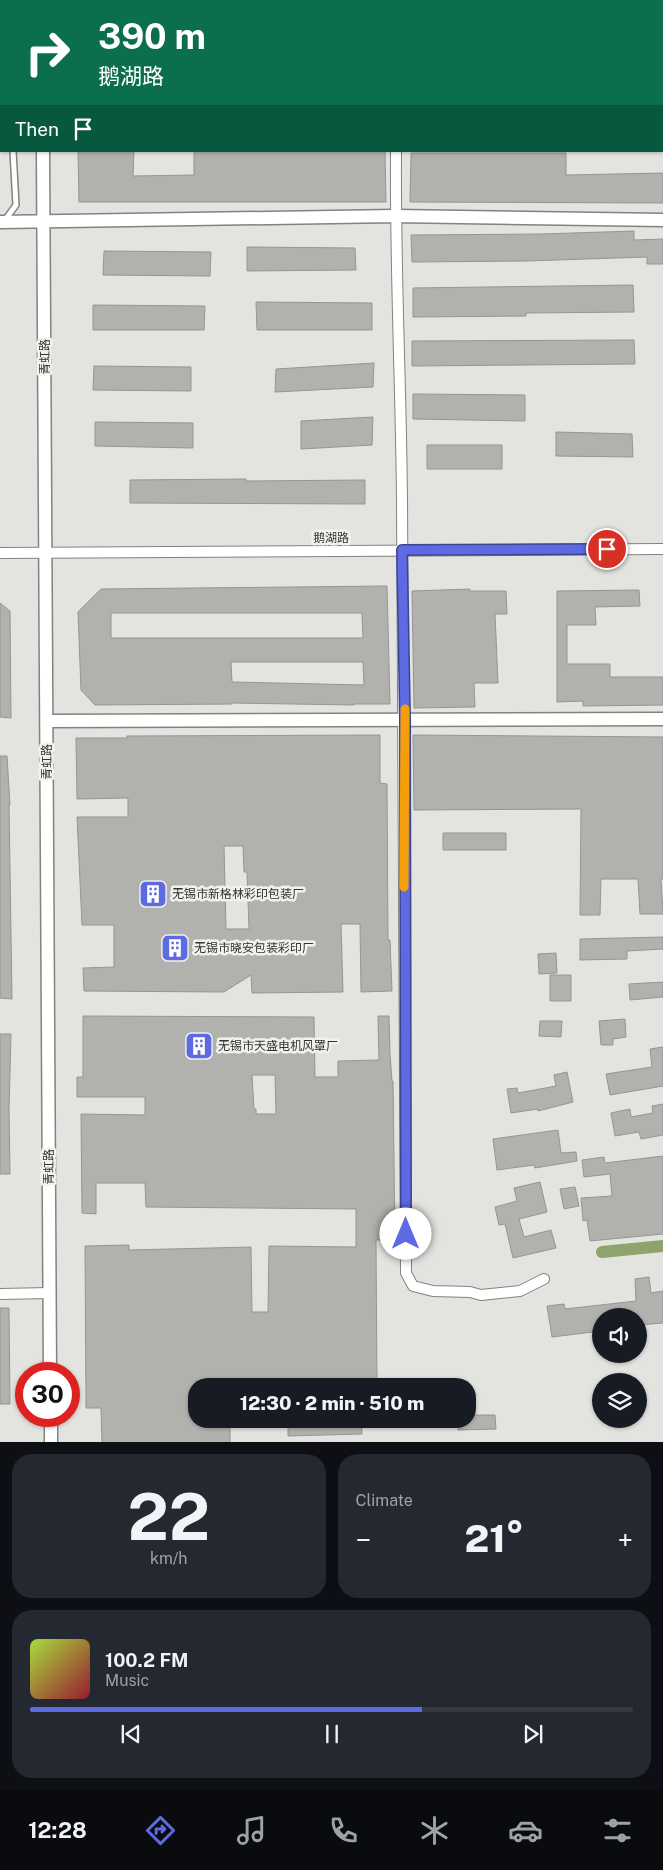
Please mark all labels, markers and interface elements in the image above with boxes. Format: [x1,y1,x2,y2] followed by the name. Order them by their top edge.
[98,16,206,57] text: 390 m
[15,20,80,85] icon: right
[98,63,164,89] text: 鹅湖路
[69,115,97,143] icon: arrive
[15,118,59,140] text: Then
[38,339,52,375] street label: 青虹路
[586,528,628,570] pin
[313,531,349,545] street label: 鹅湖路
[593,535,621,563] icon: arrive
[40,744,54,780] street label: 青虹路
[138,879,168,909] building icon: 无锡市新格林彩印包装厂
[172,887,304,901] place label: 无锡市新格林彩印包装厂
[160,933,190,963] building icon: 无锡市晓安包装彩印厂
[194,941,314,955] place label: 无锡市晓安包装彩印厂
[184,1031,214,1061] building icon: 无锡市天盛电机风罩厂
[218,1039,338,1053] place label: 无锡市天盛电机风罩厂
[42,1149,56,1185] street label: 青虹路
[379,1207,431,1259] position arrow
[592,1308,647,1428] map controls
[592,1308,647,1363] button: sound
[15,1362,80,1427] speed limit sign: 30
[592,1373,647,1428] button: layers
[240,1392,424,1414] text: 12:30 · 2 min · 510 m
[127,1478,210,1555] text: 22
[356,1491,413,1510] text: Climate
[464,1516,524,1561] text: 21°
[356,1523,371,1556] text: −
[617,1523,633,1556] text: +
[150,1549,188,1568] text: km/h
[105,1649,189,1671] text: 100.2 FM
[105,1671,149,1690] text: Music
[117,1720,145,1748] icon: previous
[318,1720,346,1748] icon: pause
[519,1720,547,1748] icon: next
[143,1813,178,1848] icon: directions
[234,1813,269,1848] icon: music
[326,1813,361,1848] icon: phone
[417,1813,452,1848] icon: climate
[508,1813,543,1848] icon: car
[600,1813,635,1848] icon: filters
[28,1817,87,1843] text: 12:28

